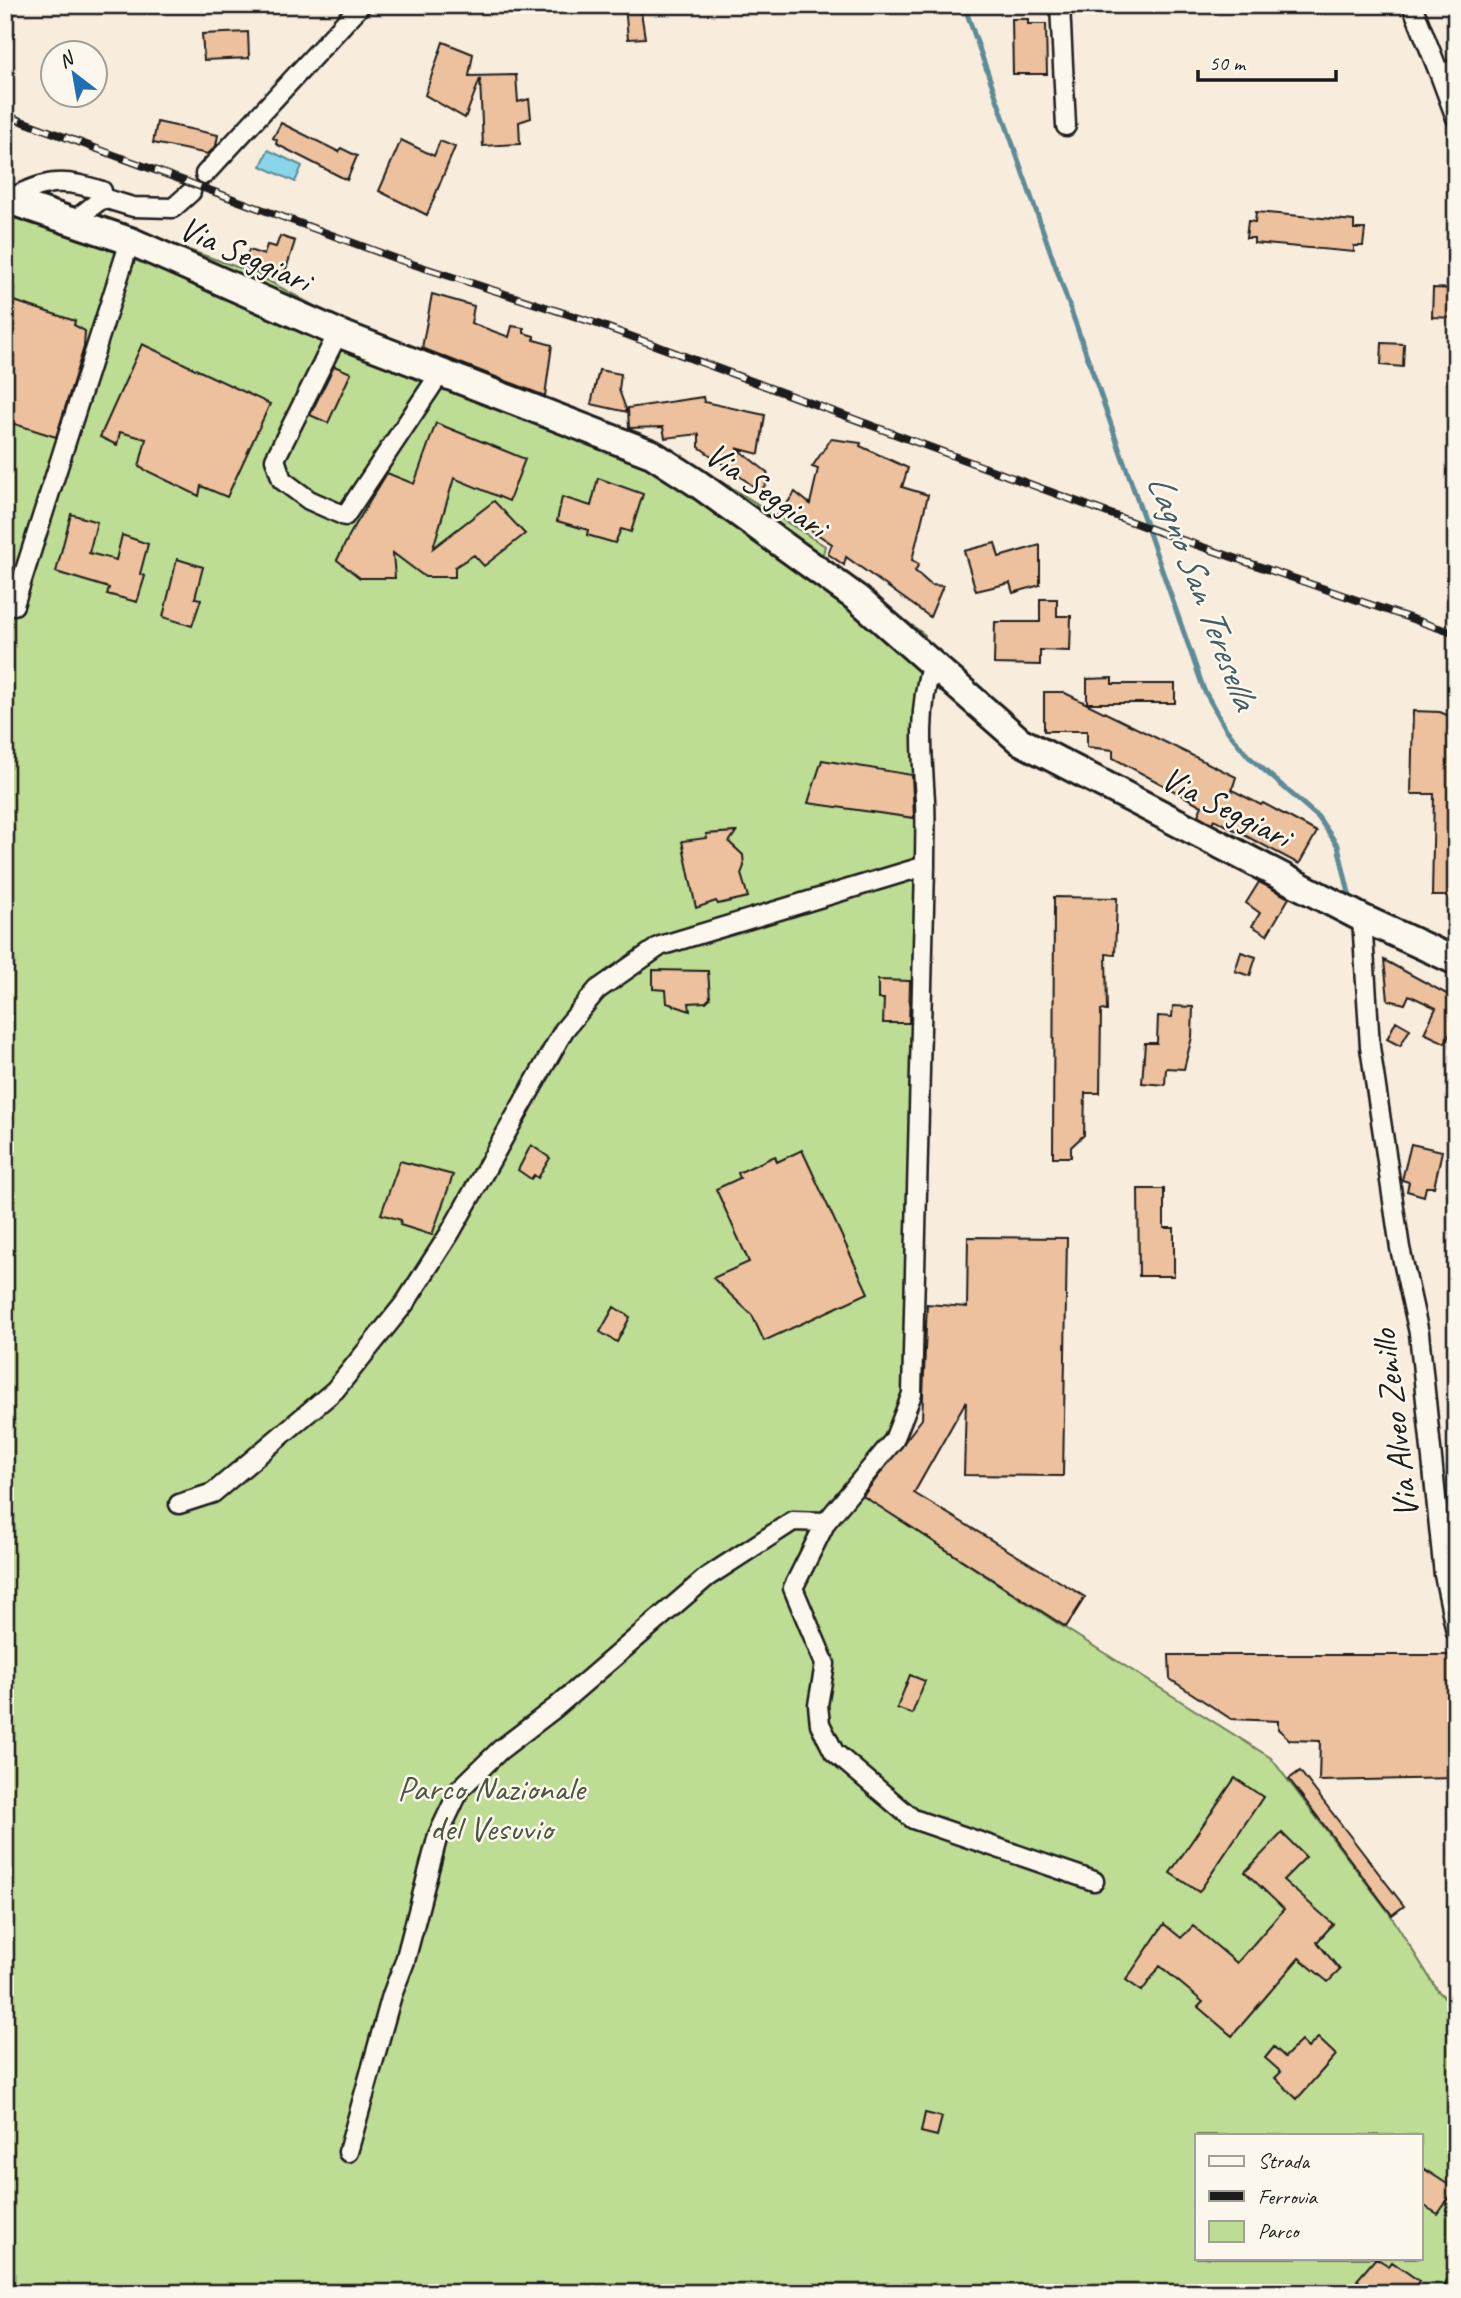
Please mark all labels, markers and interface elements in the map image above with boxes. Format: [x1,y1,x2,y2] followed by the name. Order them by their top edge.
[38,38,108,108] north arrow
[1198,38,1337,82] scale bar
[55,45,80,74] text: N
[1209,50,1247,76] text: 50 m
[172,205,322,305] street label: Via Seggiari
[696,432,840,551] street label: Via Seggiari
[1137,467,1271,719] water label: Lagno San Teresella
[1154,755,1302,861] street label: Via Seggiari
[1361,1326,1429,1521] street label: Via Alveo Zenillo
[397,1766,587,1851] park label: Parco Nazionale del Vesuvio
[1195,2134,1422,2260] legend
[1258,2148,1311,2174] text: Strada
[1258,2184,1318,2210] text: Ferrovia
[1258,2218,1301,2244] text: Parco

